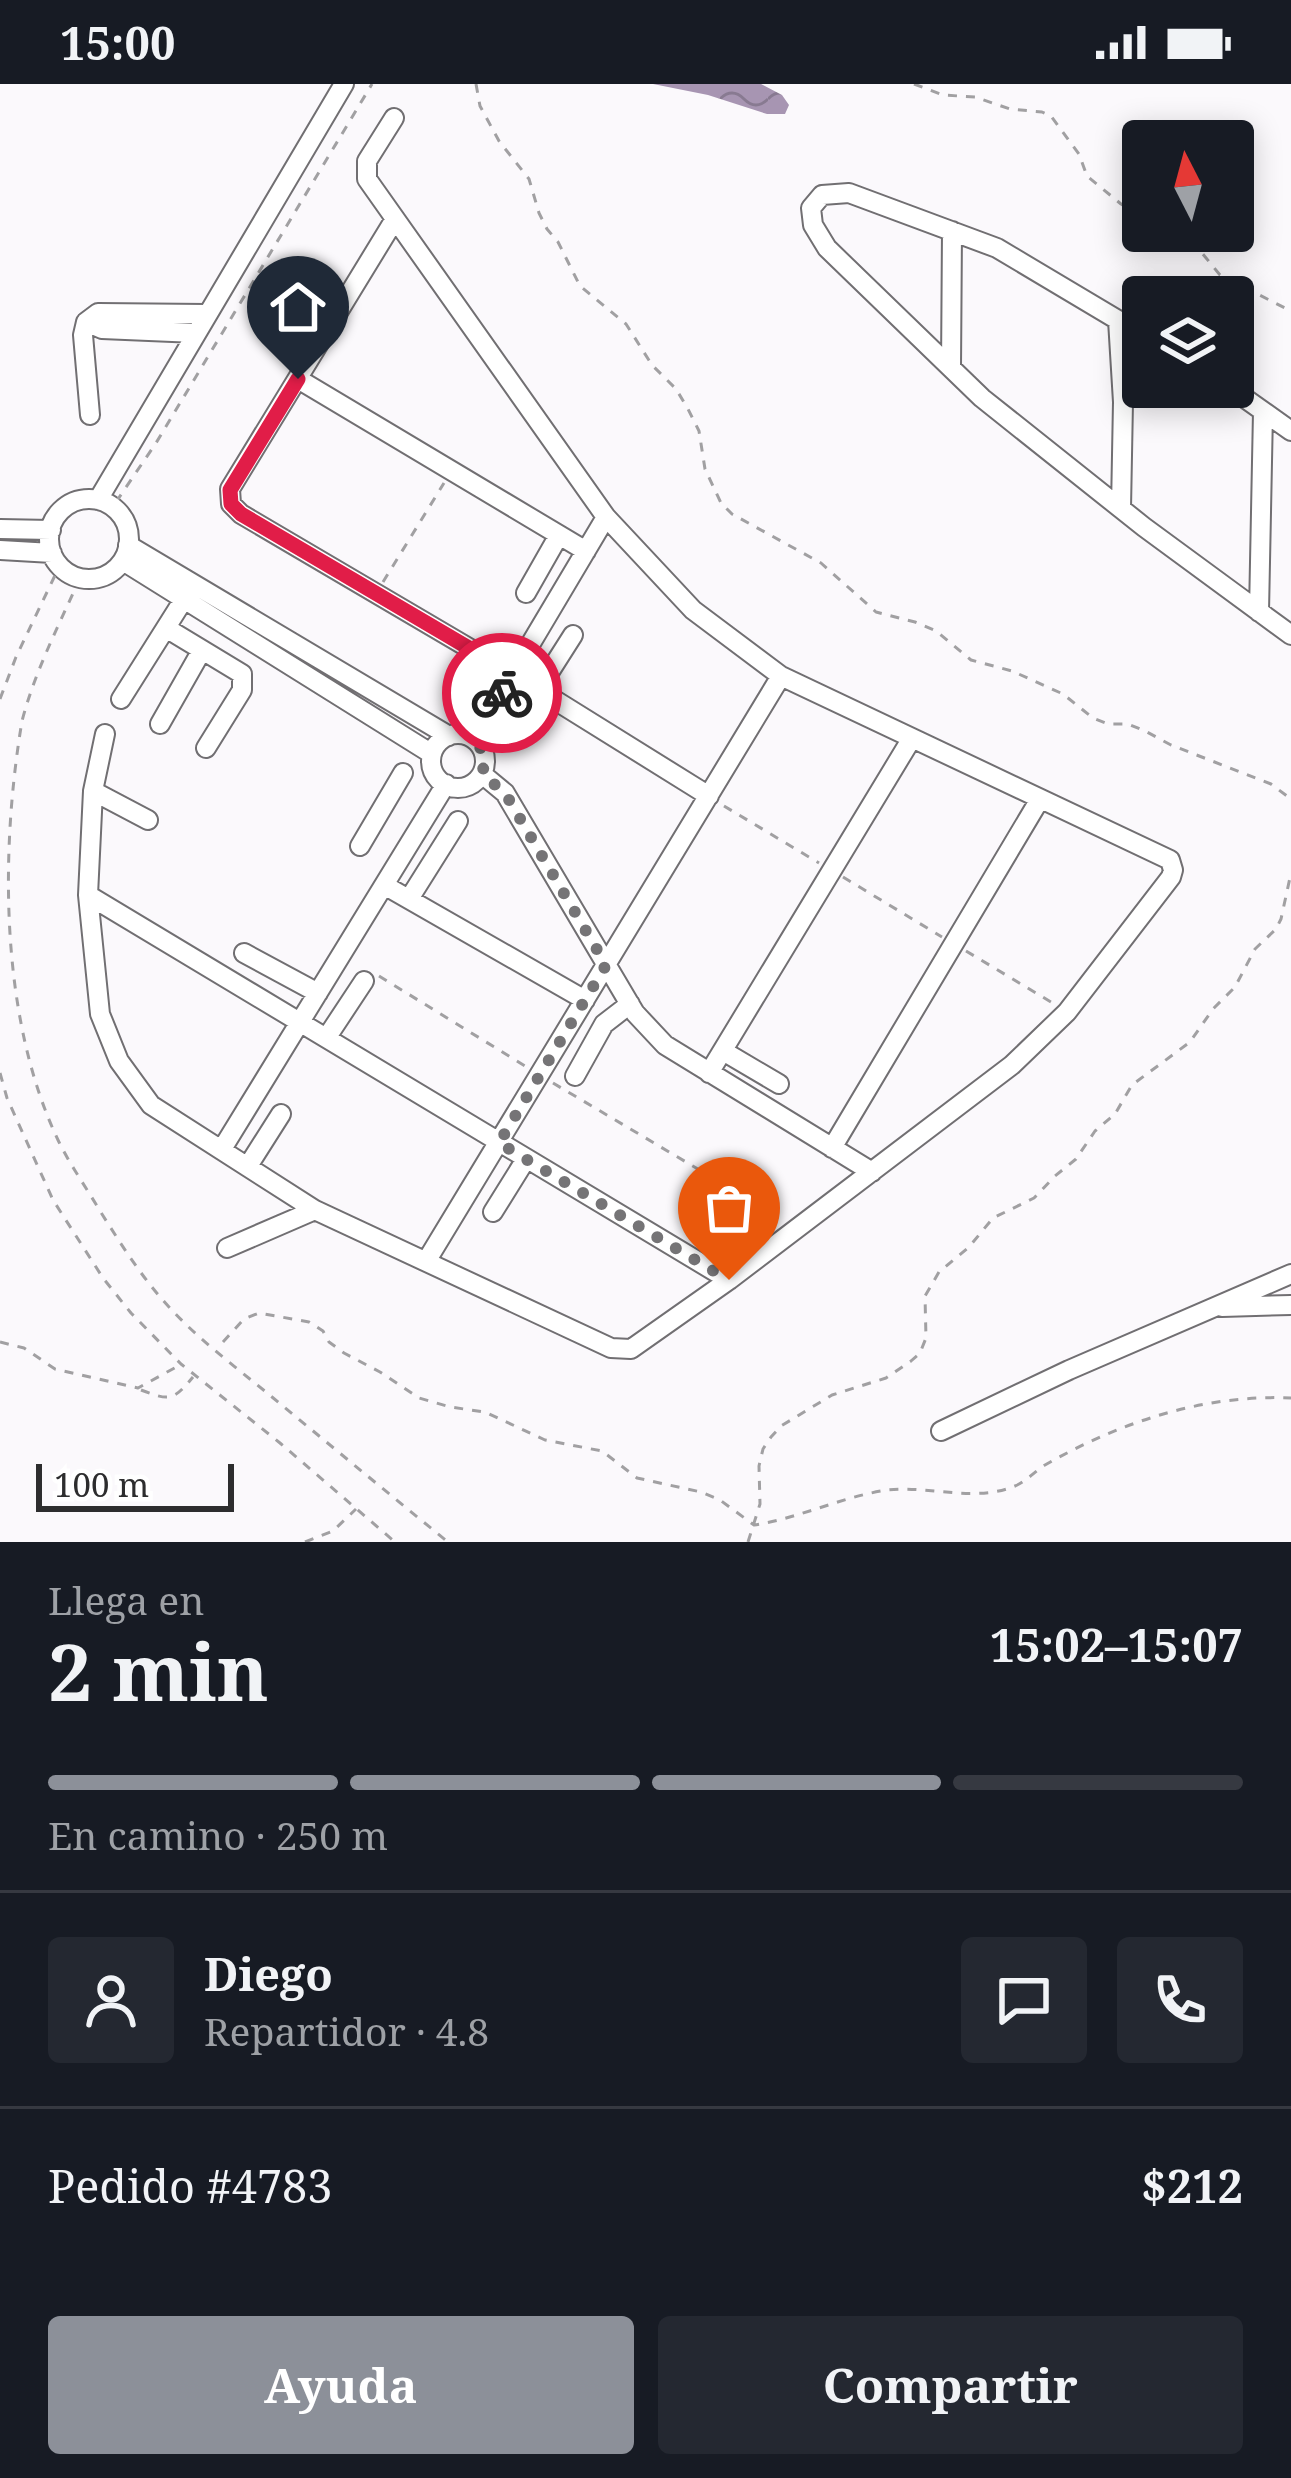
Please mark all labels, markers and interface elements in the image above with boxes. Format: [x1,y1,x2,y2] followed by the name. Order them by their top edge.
[60,12,175,73] text: 15:00
[1122,120,1254,252] north arrow
[1122,120,1254,408] map controls
[247,256,349,379] pin
[265,274,331,340] icon: home
[1122,276,1254,408] button: layers
[442,633,562,753] courier
[469,660,535,726] icon: bike
[678,1157,780,1280] pin
[696,1175,762,1241] icon: bag
[36,1458,234,1511] scale bar
[54,1462,149,1507] text: 100 m
[48,1573,204,1626] text: Llega en
[990,1614,1243,1675] text: 15:02–15:07
[48,1618,269,1724] text: 2 min
[48,1808,388,1861] text: En camino · 250 m
[48,1937,174,2063] button: person
[961,1937,1087,2063] button: chat
[1117,1937,1243,2063] button: phone
[204,1943,333,2004] text: Diego
[204,2004,489,2057] text: Repartidor · 4.8
[48,2155,332,2216] text: Pedido #4783
[1141,2155,1243,2216] text: $212
[48,2316,634,2454] button: Ayuda
[658,2316,1243,2454] button: Compartir

